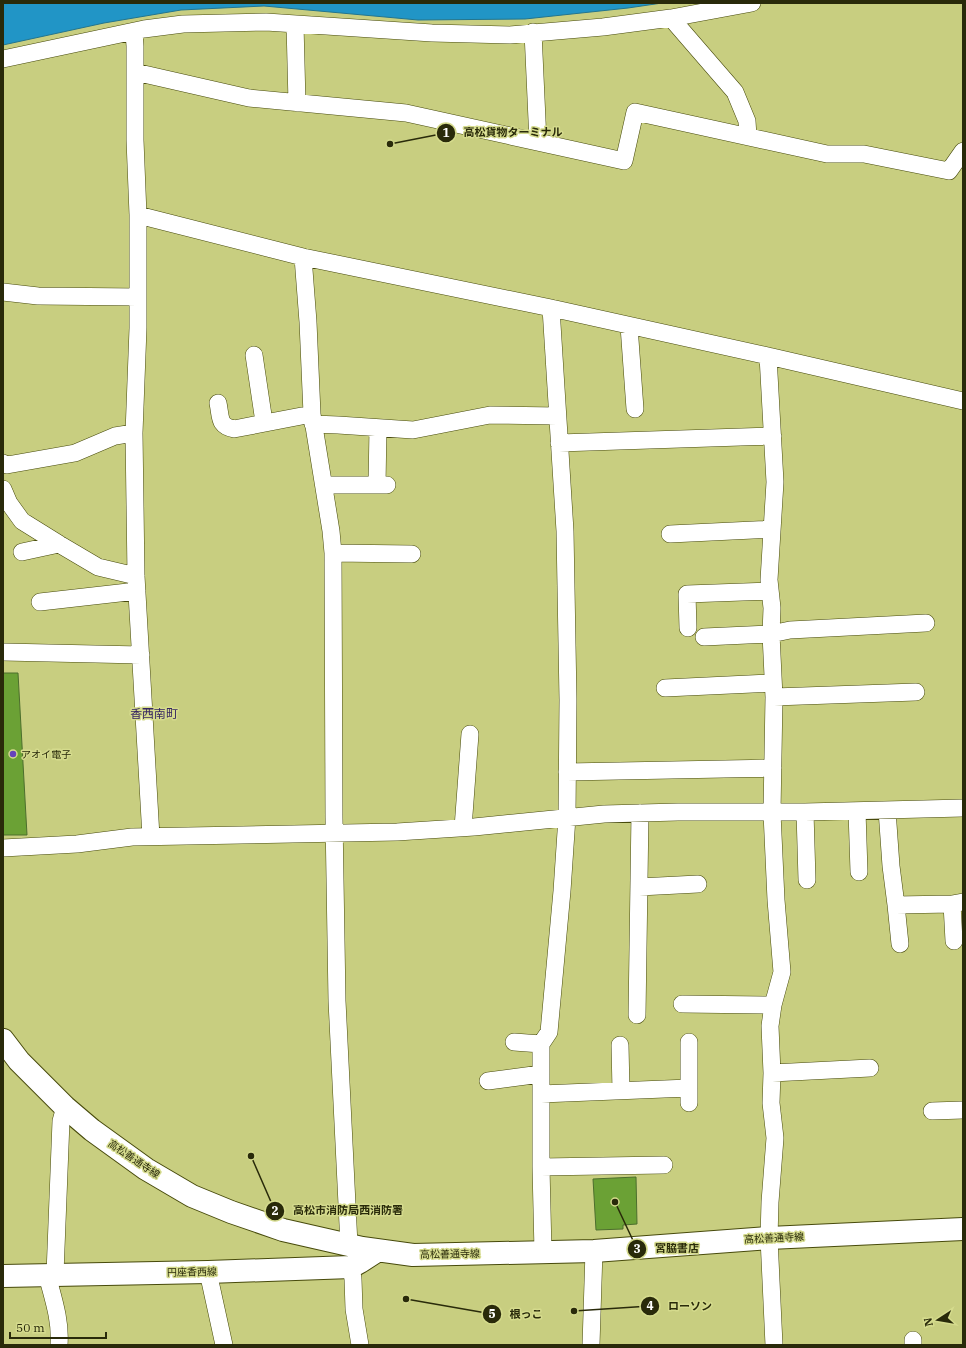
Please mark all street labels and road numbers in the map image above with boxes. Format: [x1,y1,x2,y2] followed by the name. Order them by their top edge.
[105,1137,163,1181] street label: 高松善通寺線
[744,1230,804,1246] street label: 高松善通寺線
[420,1247,480,1261] street label: 高松善通寺線
[167,1265,217,1279] street label: 円座香西線

